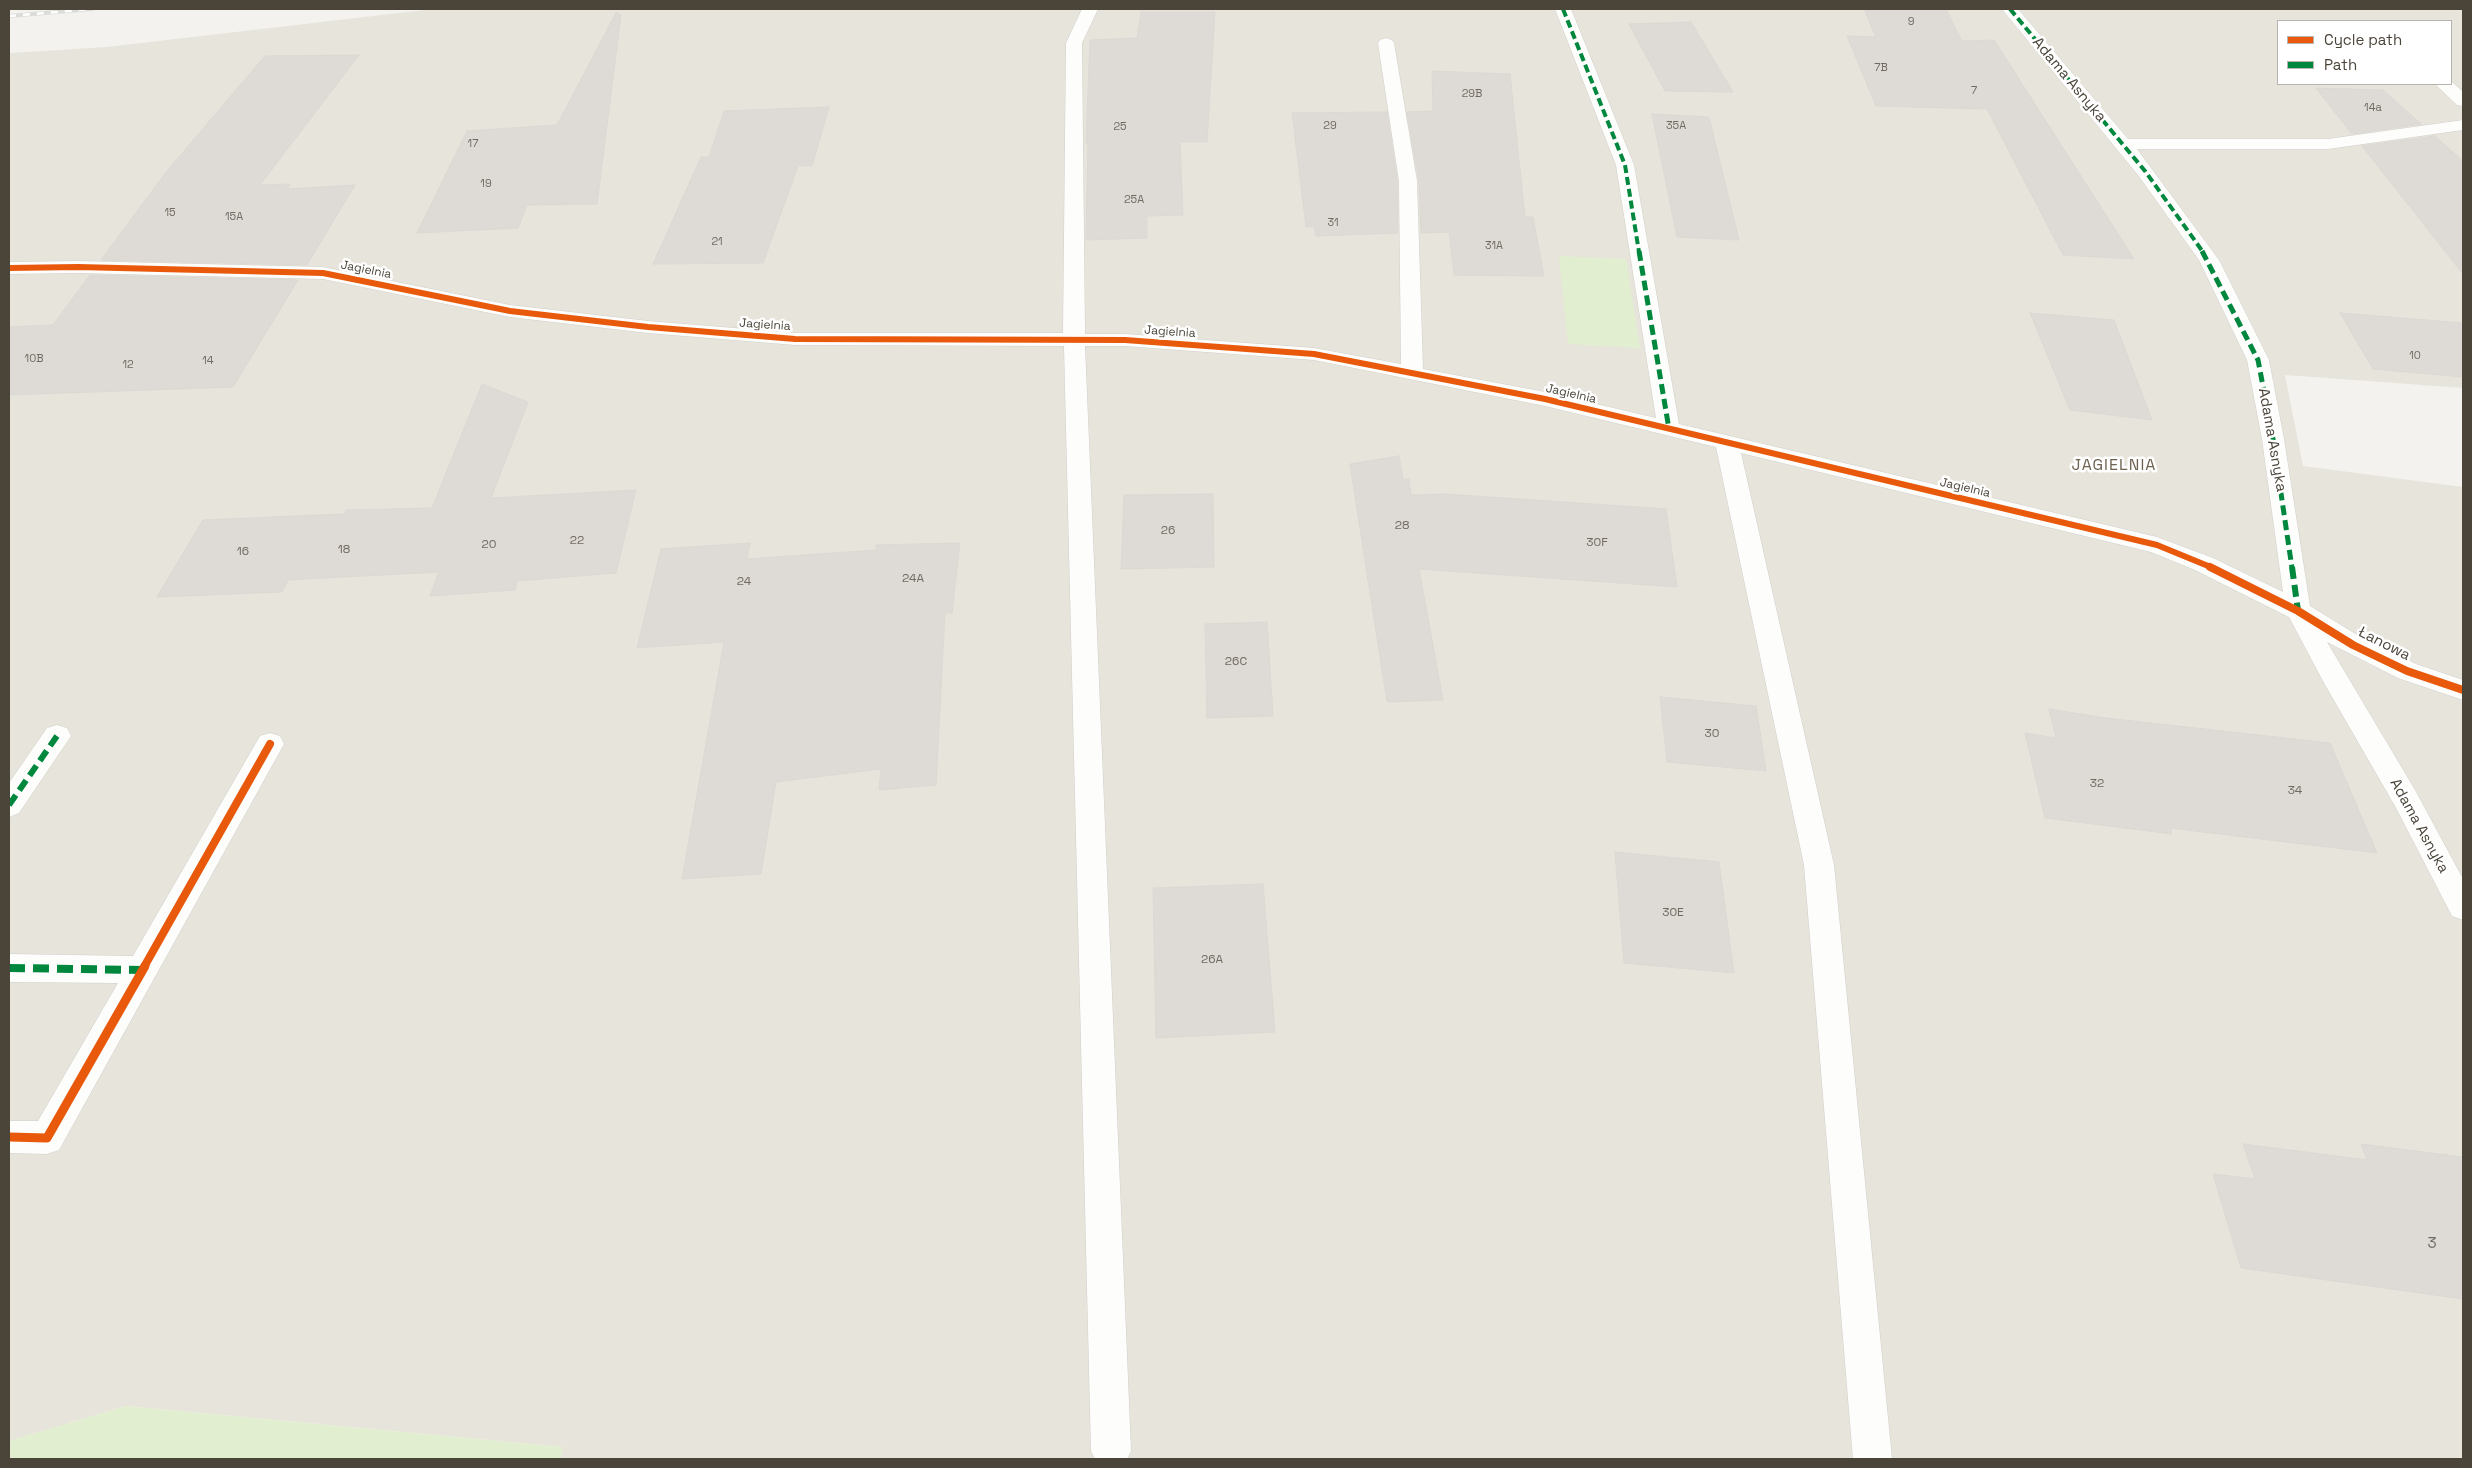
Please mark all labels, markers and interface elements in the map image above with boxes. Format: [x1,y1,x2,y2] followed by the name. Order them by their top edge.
[1908,15,1914,29] house number: 9
[2277,20,2452,85] legend
[2324,30,2402,49] text: Cycle path
[2028,34,2110,126] street label: Adama Asnyka
[2324,55,2357,74] text: Path
[1874,61,1888,75] house number: 7B
[1971,84,1977,98] house number: 7
[1462,87,1482,101] house number: 29B
[2364,101,2382,115] house number: 14a
[1323,119,1337,133] house number: 29
[1666,119,1686,133] house number: 35A
[1113,120,1127,134] house number: 25
[468,137,478,151] house number: 17
[480,177,492,191] house number: 19
[1124,193,1144,207] house number: 25A
[164,206,176,220] house number: 15
[225,210,243,224] house number: 15A
[1327,216,1339,230] house number: 31
[711,235,723,249] house number: 21
[1485,239,1503,253] house number: 31A
[339,258,393,282] street label: Jagielnia
[739,316,791,334] street label: Jagielnia
[1144,323,1196,341] street label: Jagielnia
[2409,349,2421,363] house number: 10
[25,352,43,366] house number: 10B
[202,354,214,368] house number: 14
[122,358,134,372] house number: 12
[1544,381,1598,407] street label: Jagielnia
[2254,387,2290,493] street label: Adama Asnyka
[2070,456,2158,476] district label: JAGIELNIA
[1938,475,1992,501] street label: Jagielnia
[1395,519,1409,533] house number: 28
[1161,524,1175,538] house number: 26
[570,534,584,548] house number: 22
[1586,536,1608,550] house number: 30F
[482,538,496,552] house number: 20
[338,543,350,557] house number: 18
[237,545,249,559] house number: 16
[902,572,924,586] house number: 24A
[737,575,751,589] house number: 24
[2355,623,2413,665] street label: Łanowa
[1225,655,1247,669] house number: 26C
[1705,727,1719,741] house number: 30
[2386,776,2452,876] street label: Adama Asnyka
[2090,777,2104,791] house number: 32
[2288,784,2302,798] house number: 34
[1662,906,1684,920] house number: 30E
[1201,953,1223,967] house number: 26A
[2427,1235,2437,1253] house number: 3

